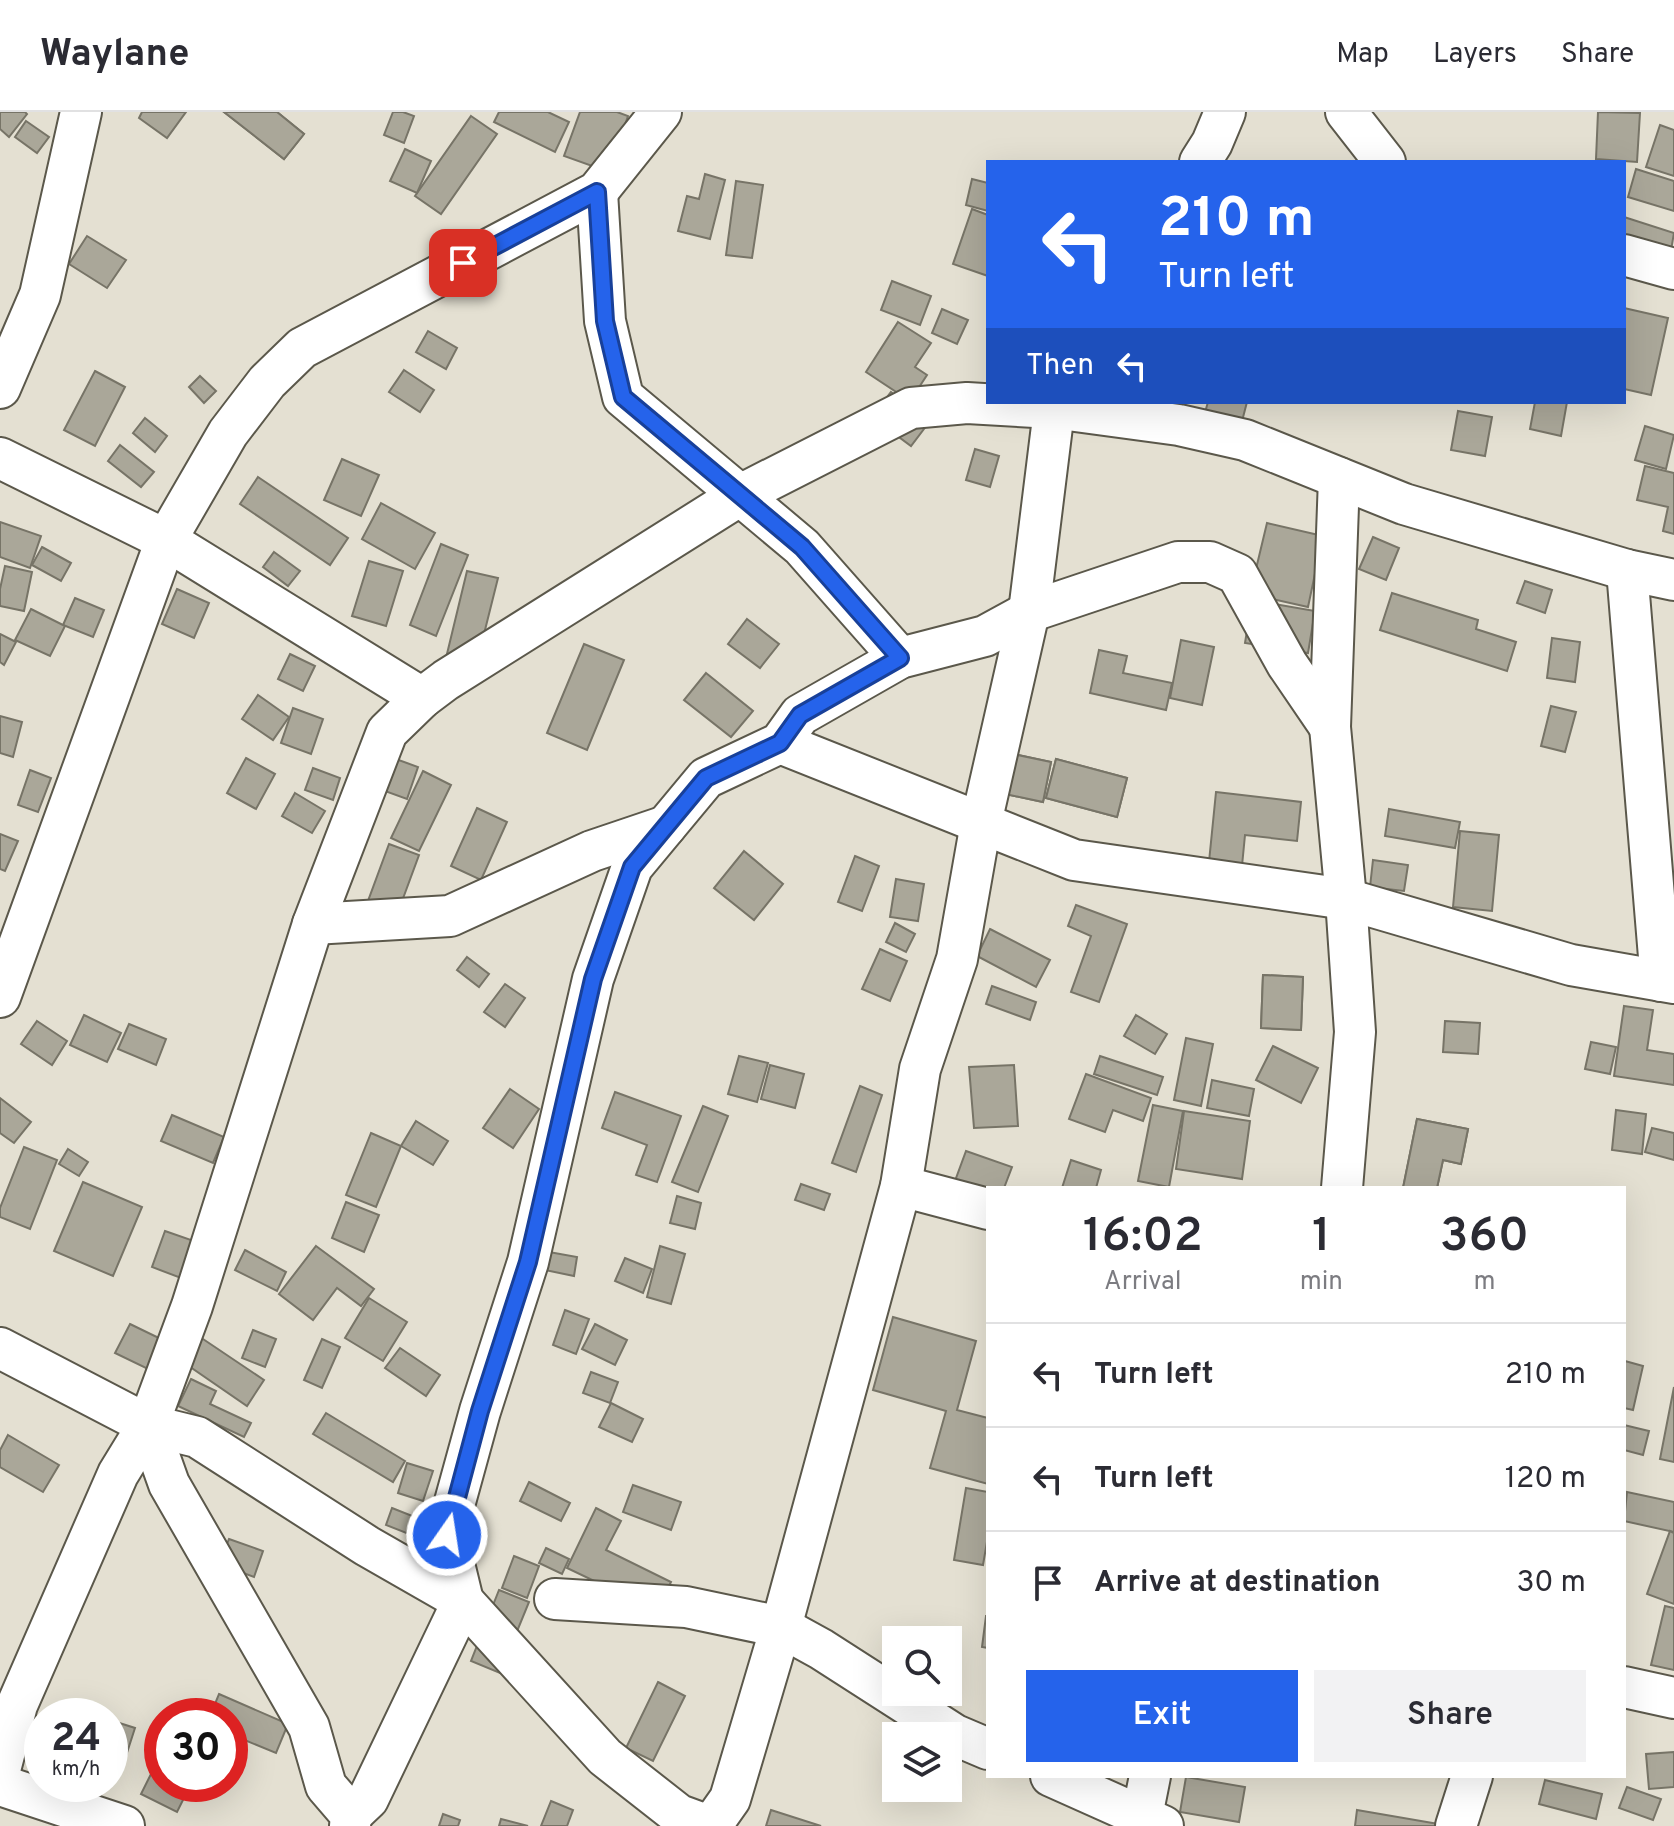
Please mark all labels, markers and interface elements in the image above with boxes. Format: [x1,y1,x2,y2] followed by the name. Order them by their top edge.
[40,31,189,80] text: Waylane
[1336,37,1389,73] text: Map
[1433,37,1517,73] text: Layers
[1561,37,1634,73] text: Share
[1158,186,1315,256] text: 210 m
[1026,192,1130,296] icon: left
[429,229,497,297] pin
[441,241,485,285] icon: arrive
[1158,255,1295,301] text: Turn left
[1110,344,1154,388] icon: left
[1026,348,1094,385] text: Then
[1083,1208,1203,1268] text: 16:02
[1312,1208,1331,1268] text: 1
[1440,1208,1529,1268] text: 360
[1104,1266,1182,1299] text: Arrival
[1300,1266,1343,1299] text: min
[1473,1266,1495,1299] text: m
[1026,1353,1070,1397] icon: left
[1094,1357,1214,1394] text: Turn left
[1505,1357,1586,1394] text: 210 m
[1026,1457,1070,1501] icon: left
[1094,1461,1214,1498] text: Turn left
[1505,1461,1586,1498] text: 120 m
[405,1493,489,1577] position arrow
[1026,1561,1070,1605] icon: arrive
[1094,1565,1380,1602] text: Arrive at destination
[1517,1565,1586,1602] text: 30 m
[882,1626,962,1802] map controls
[882,1626,962,1706] button: search
[1026,1670,1298,1762] button: Exit
[1314,1670,1586,1762] button: Share
[144,1698,248,1802] speed limit sign: 30
[51,1715,101,1765] text: 24
[882,1722,962,1802] button: layers
[52,1757,100,1783] text: km/h

